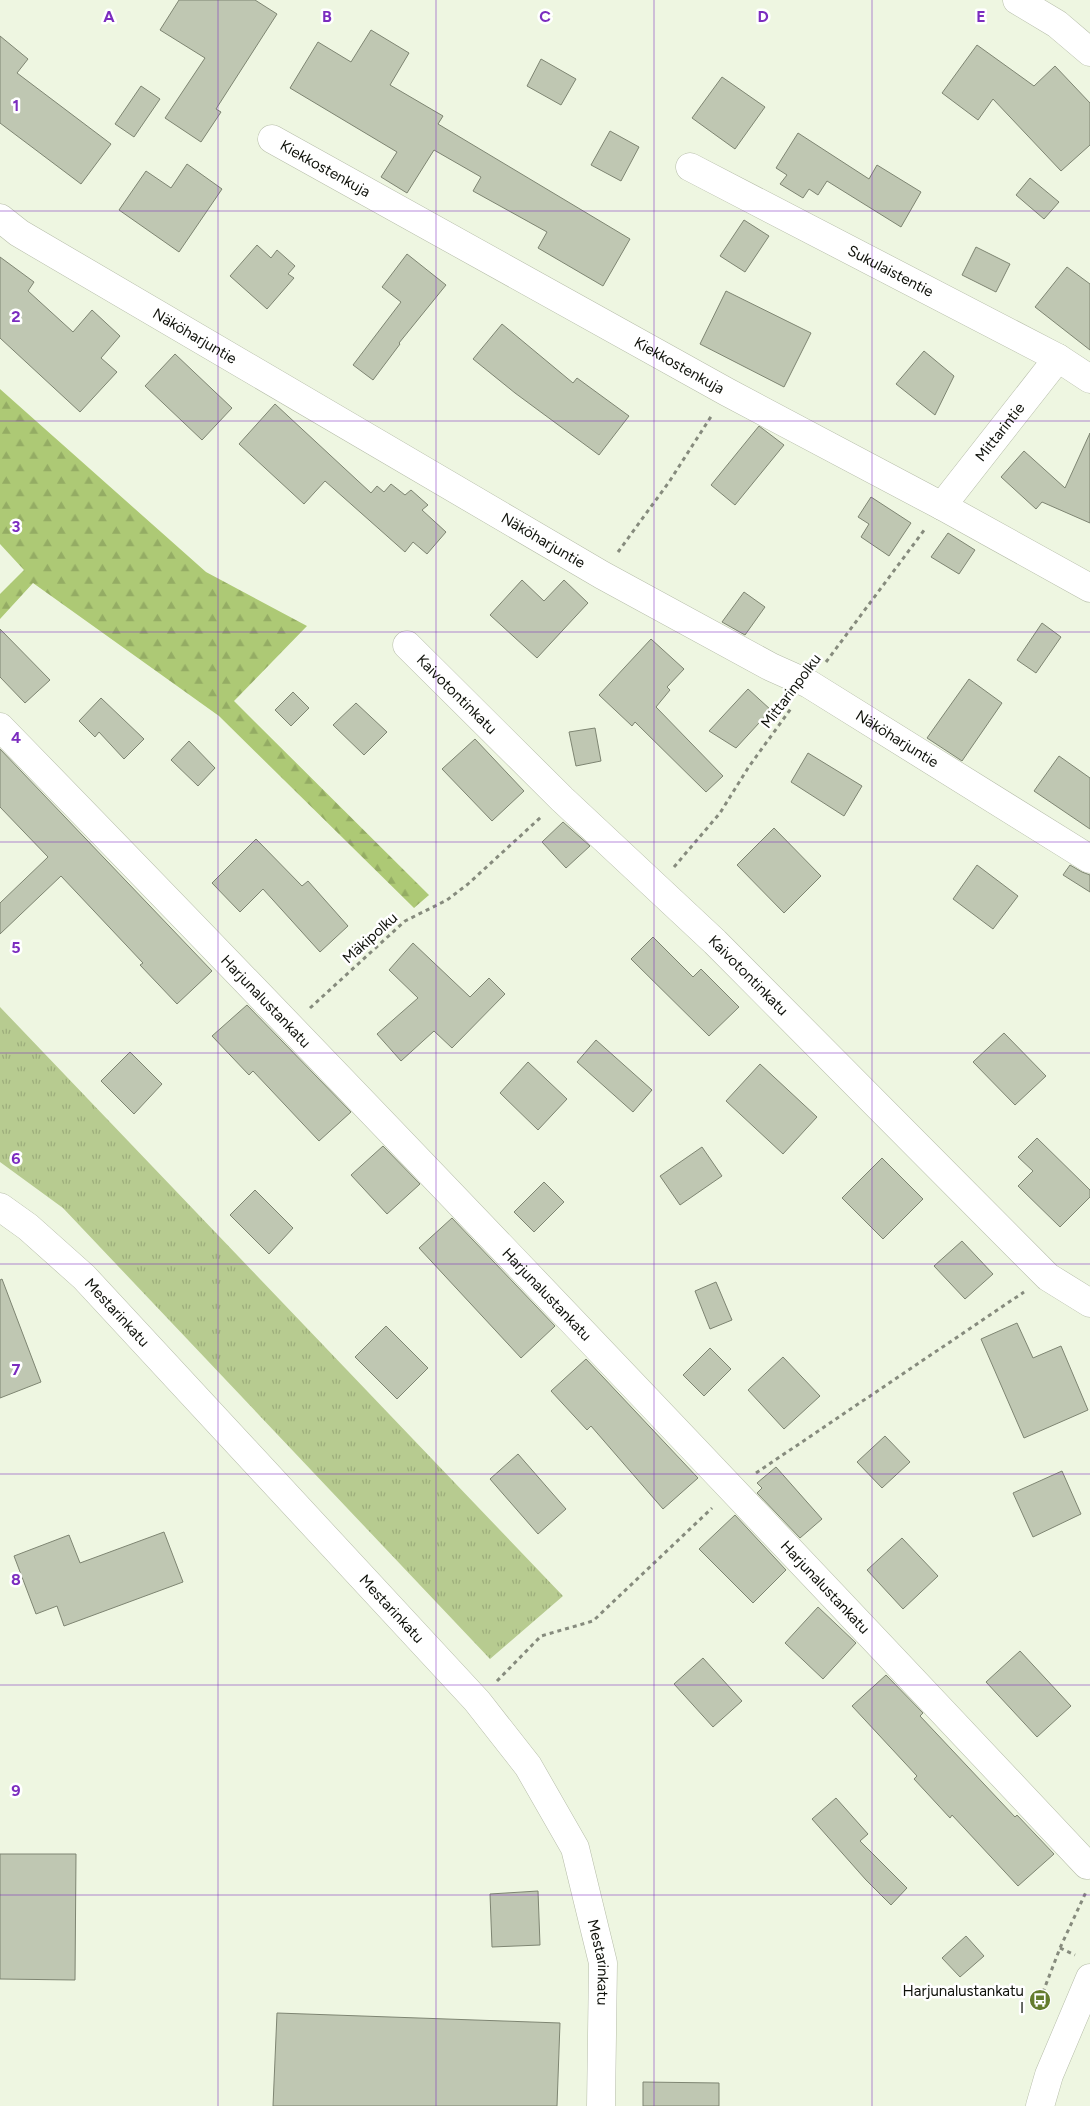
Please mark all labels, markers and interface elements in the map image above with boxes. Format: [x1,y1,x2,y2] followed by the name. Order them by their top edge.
[103,7,115,26] text: A
[322,7,332,26] text: B
[539,7,551,26] text: C
[757,7,769,26] text: D
[976,7,986,26] text: E
[13,96,19,115] text: 1
[277,136,374,201] street label: Kiekkostenkuja
[845,241,937,301] street label: Sukulaistentie
[150,304,240,368] street label: Näköharjuntie
[11,307,21,326] text: 2
[631,333,728,398] street label: Kiekkostenkuja
[971,399,1028,465] street label: Mittarintie
[498,509,588,572] street label: Näköharjuntie
[12,517,21,536] text: 3
[757,650,825,732] street label: Mittarinpolku
[413,651,500,738] street label: Kaivotontinkatu
[852,706,942,771] street label: Näköharjuntie
[11,728,21,747] text: 4
[339,909,401,967] street label: Mäkipolku
[705,932,792,1019] street label: Kaivotontinkatu
[11,938,21,957] text: 5
[217,951,314,1051] street label: Harjunalustankatu
[11,1149,21,1168] text: 6
[498,1244,595,1345] street label: Harjunalustankatu
[81,1275,153,1351] street label: Mestarinkatu
[12,1360,21,1379] text: 7
[777,1537,873,1638] street label: Harjunalustankatu
[11,1570,21,1589] text: 8
[355,1571,428,1647] street label: Mestarinkatu
[11,1781,21,1800] text: 9
[584,1918,612,2006] street label: Mestarinkatu
[902,1982,1024,2017] place label: Harjunalustankatu I
[1028,1988,1052,2012] bus stop icon: Harjunalustankatu I

